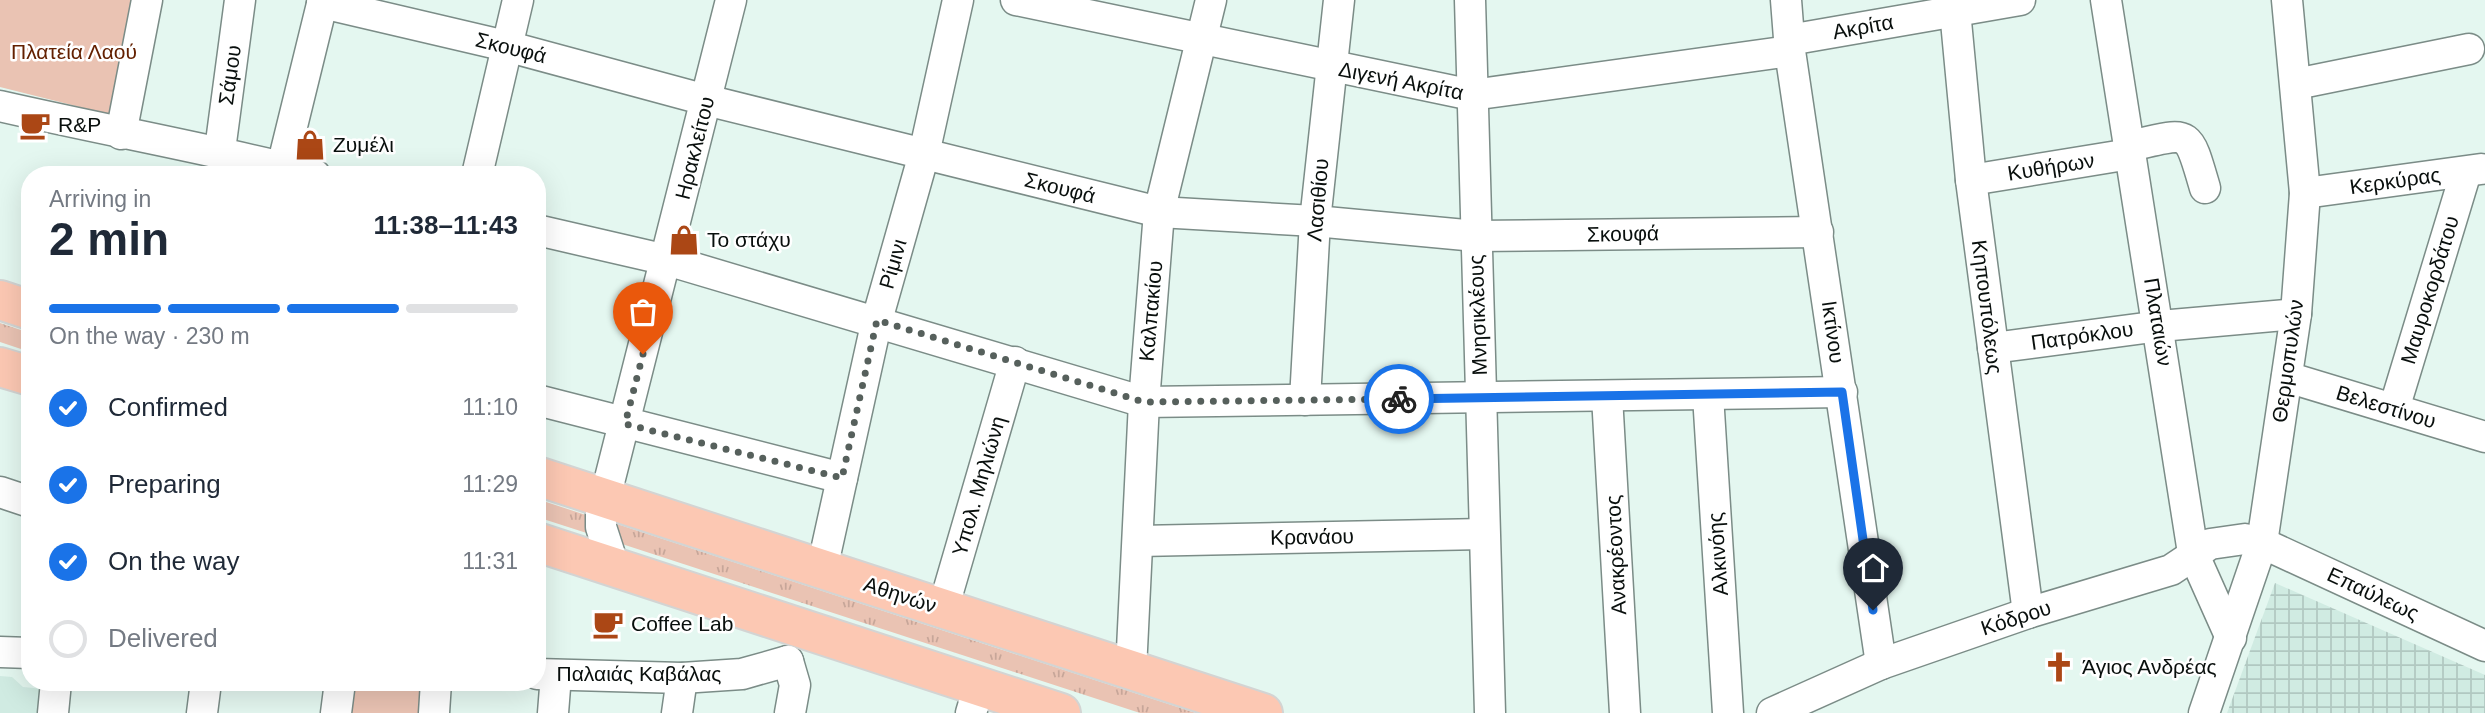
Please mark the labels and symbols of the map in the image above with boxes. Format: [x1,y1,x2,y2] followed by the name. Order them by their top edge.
[1831,10,1895,43] street label: Ακρίτα
[473,28,549,67] street label: Σκουφά
[11,40,137,63] park label: Πλατεία Λαού
[214,43,245,106] street label: Σάμου
[1337,57,1465,104] street label: Διγενή Ακρίτα
[671,94,718,202] street label: Ηρακλείτου
[18,108,52,142] cafe icon: R&P
[58,113,101,136] place label: R&P
[293,128,327,162] shop icon: Ζυμέλι
[333,133,394,156] place label: Ζυμέλι
[2006,148,2096,185] street label: Κυθήρων
[1302,157,1333,242] street label: Λασιθίου
[2348,163,2442,198] street label: Κερκύρας
[1022,168,1098,207] street label: Σκουφά
[2396,213,2463,367] street label: Μαυροκορδάτου
[1587,221,1659,246] street label: Σκουφά
[667,223,701,257] shop icon: Το στάχυ
[707,228,791,251] place label: Το στάχυ
[874,236,911,291] street label: Ρίμινι
[1968,238,2007,375] street label: Κηπουπόλεως
[1464,254,1491,376] street label: Μνησικλέους
[1135,260,1166,362] street label: Καλπακίου
[2140,276,2177,368] street label: Πλαταιών
[613,282,673,354] pin
[2267,298,2308,424] street label: Θερμοπυλών
[1818,299,1849,365] street label: Ικτίνου
[2029,317,2135,354] street label: Πατρόκλου
[1364,364,1434,434] courier
[2334,380,2439,433] street label: Βελεστίνου
[948,413,1009,559] street label: Υπολ. Μηλιώνη
[1601,494,1630,616] street label: Ανακρέοντος
[1703,512,1732,597] street label: Αλκινόης
[1270,524,1354,549] street label: Κρανάου
[1843,538,1903,610] pin
[2324,562,2423,625] street label: Επαύλεως
[861,572,939,617] street label: Αθηνών
[1978,595,2054,640] street label: Κόδρου
[591,607,625,641] cafe icon: Coffee Lab
[631,612,733,635] place label: Coffee Lab
[2042,650,2076,684] church icon: Άγιος Ανδρέας
[2082,655,2217,678] place label: Άγιος Ανδρέας
[557,662,721,685] street label: Παλαιάς Καβάλας

